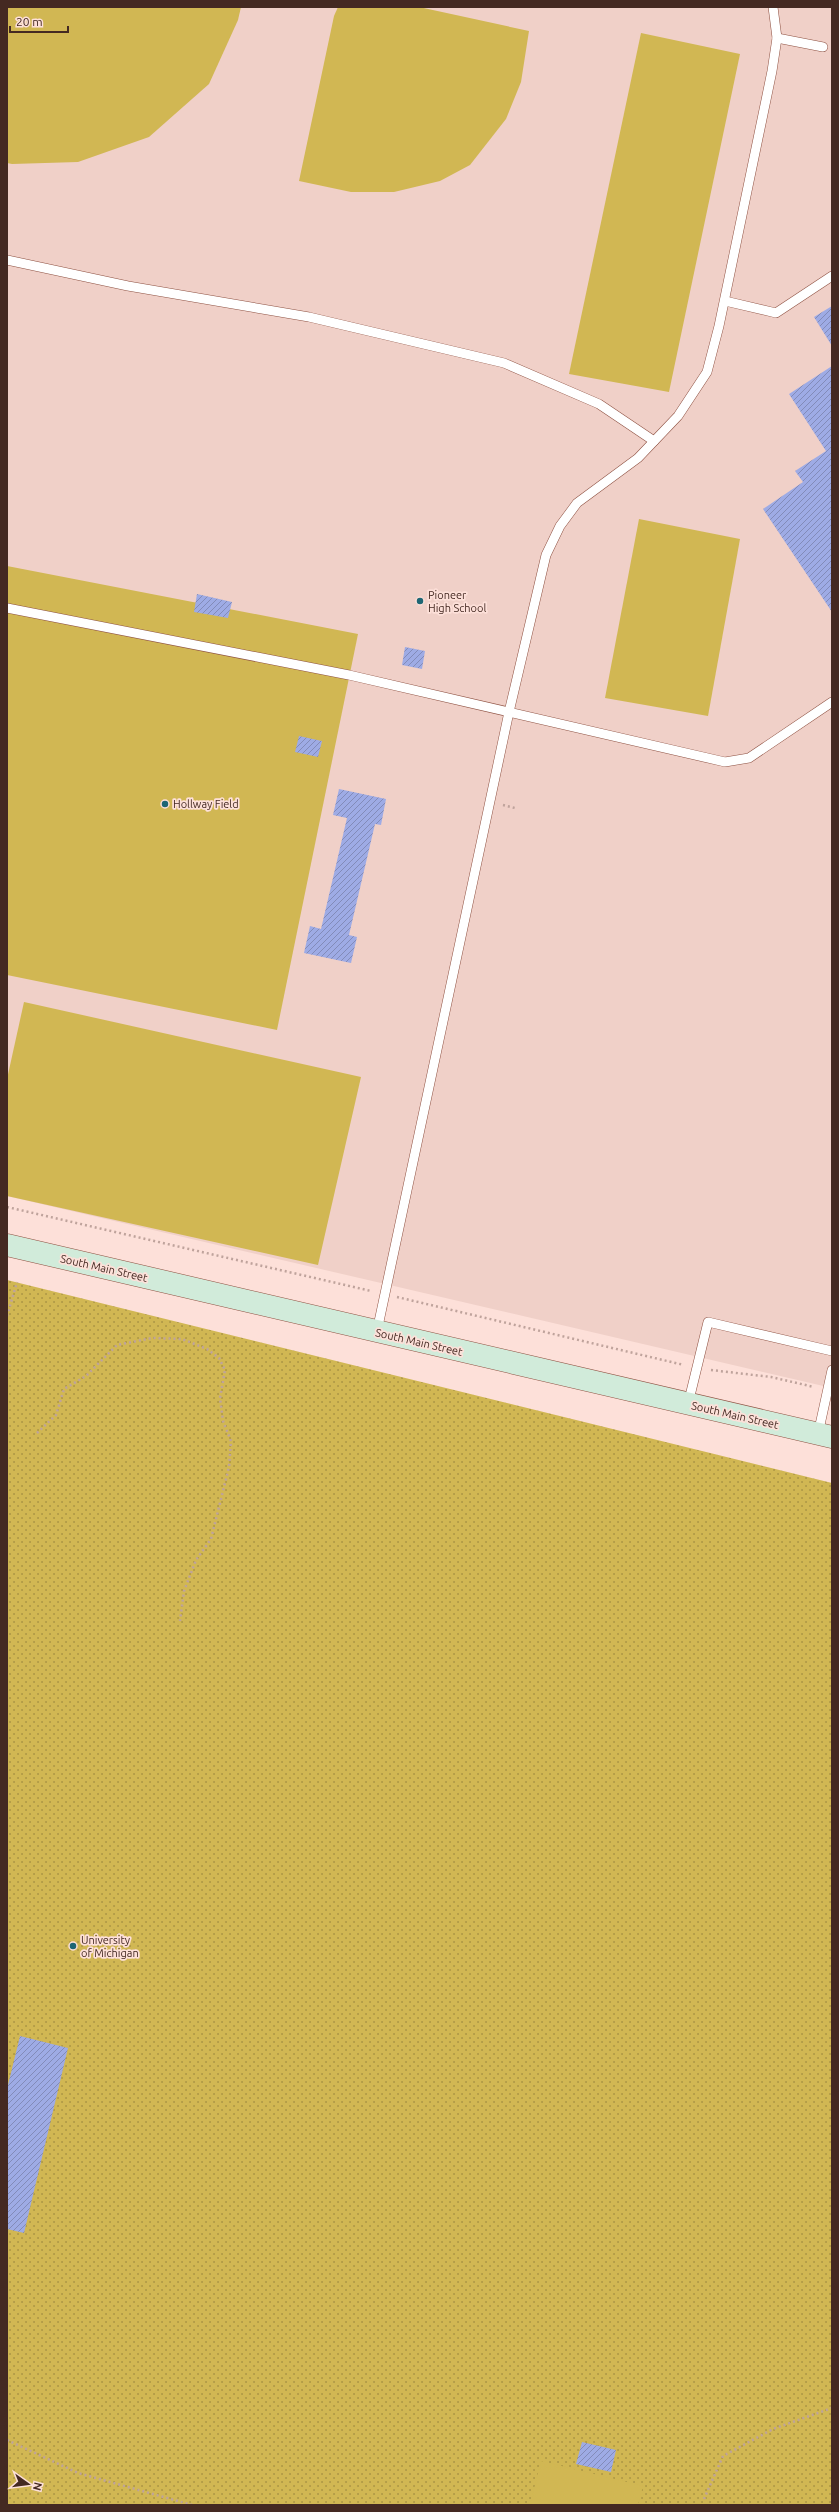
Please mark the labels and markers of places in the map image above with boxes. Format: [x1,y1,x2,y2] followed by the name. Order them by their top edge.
[428,589,486,614] place label: Pioneer High School
[415,596,425,606] marker: Pioneer High School
[173,798,239,810] place label: Hollway Field
[160,799,170,809] marker: Hollway Field
[81,1934,139,1959] place label: University of Michigan
[68,1941,78,1951] marker: University of Michigan

